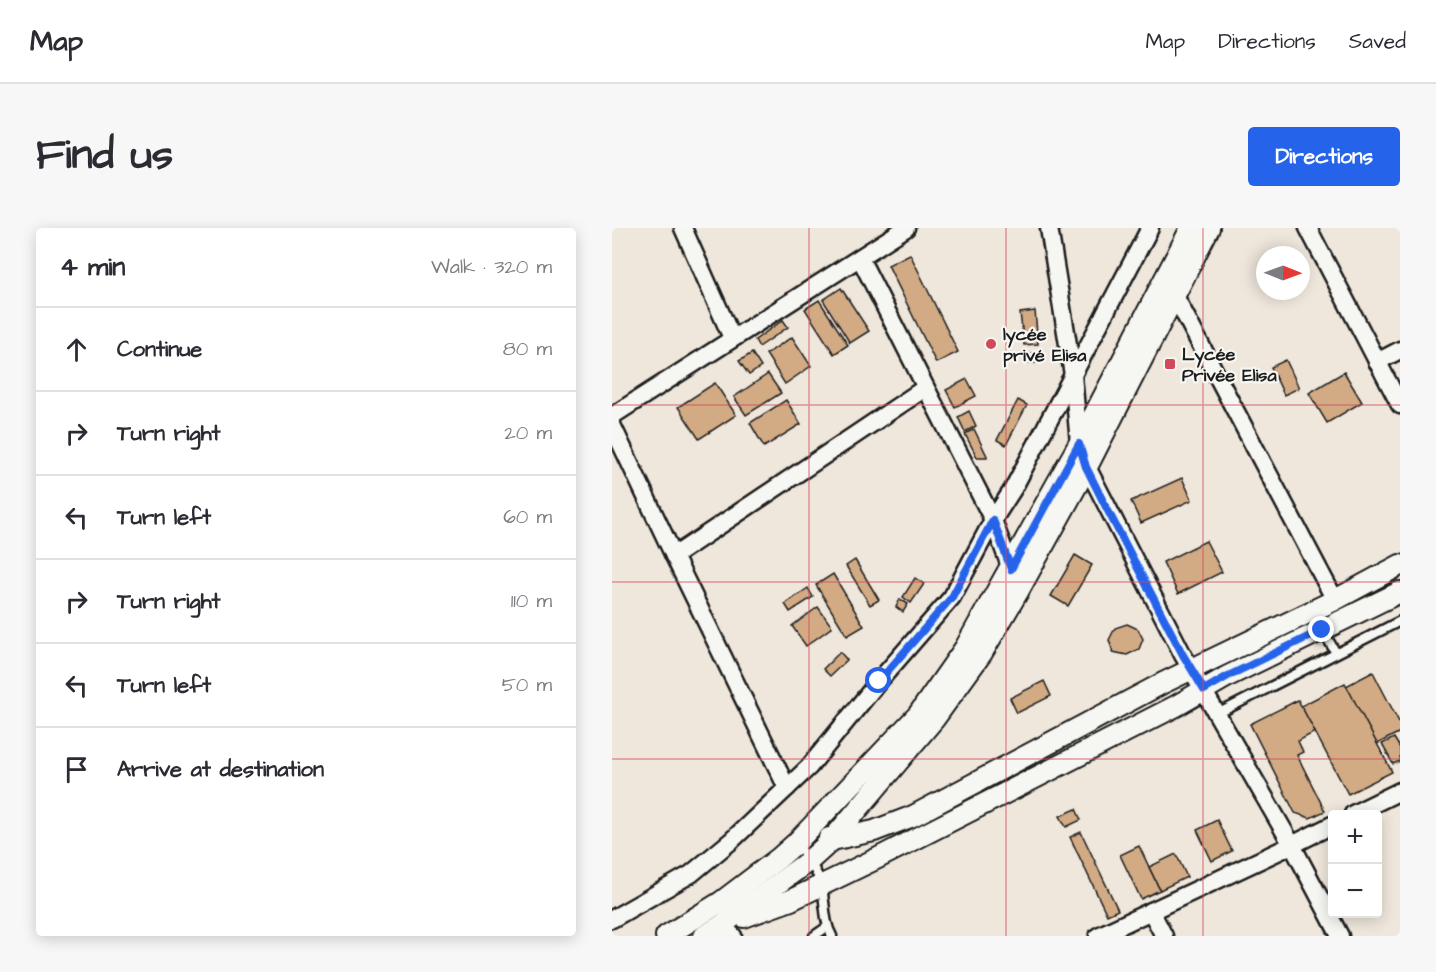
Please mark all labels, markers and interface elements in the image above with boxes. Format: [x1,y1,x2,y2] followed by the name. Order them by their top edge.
[30,22,83,61] text: Map
[1145,27,1185,56] text: Map
[1218,27,1316,56] text: Directions
[1349,27,1406,56] text: Saved
[36,127,173,185] text: Find us
[1248,127,1400,186] button: Directions
[1256,246,1310,300] north arrow
[60,249,125,285] text: 4 min
[431,253,552,281] text: Walk · 320 m
[1003,322,1087,368] place label: lycée privé Elisa
[60,333,93,366] icon: ahead
[117,334,202,365] text: Continue
[503,335,552,363] text: 80 m
[984,337,998,351] marker: lycée privé Elisa
[1182,342,1277,388] place label: Lycée Privée Elisa
[1163,357,1177,371] marker: Lycée Privée Elisa
[60,417,93,450] icon: right
[117,418,220,449] text: Turn right
[504,419,552,447] text: 20 m
[60,501,93,534] icon: left
[117,502,211,533] text: Turn left
[503,503,552,531] text: 60 m
[60,585,93,618] icon: right
[117,586,220,617] text: Turn right
[511,587,552,615] text: 110 m
[1308,616,1334,642] route end
[865,667,891,693] route start
[60,669,93,702] icon: left
[117,670,211,701] text: Turn left
[502,671,552,699] text: 50 m
[60,753,93,786] icon: arrive
[117,754,324,785] text: Arrive at destination
[1328,810,1382,918] map controls
[1328,810,1382,864] button: +
[1328,864,1382,918] button: −

